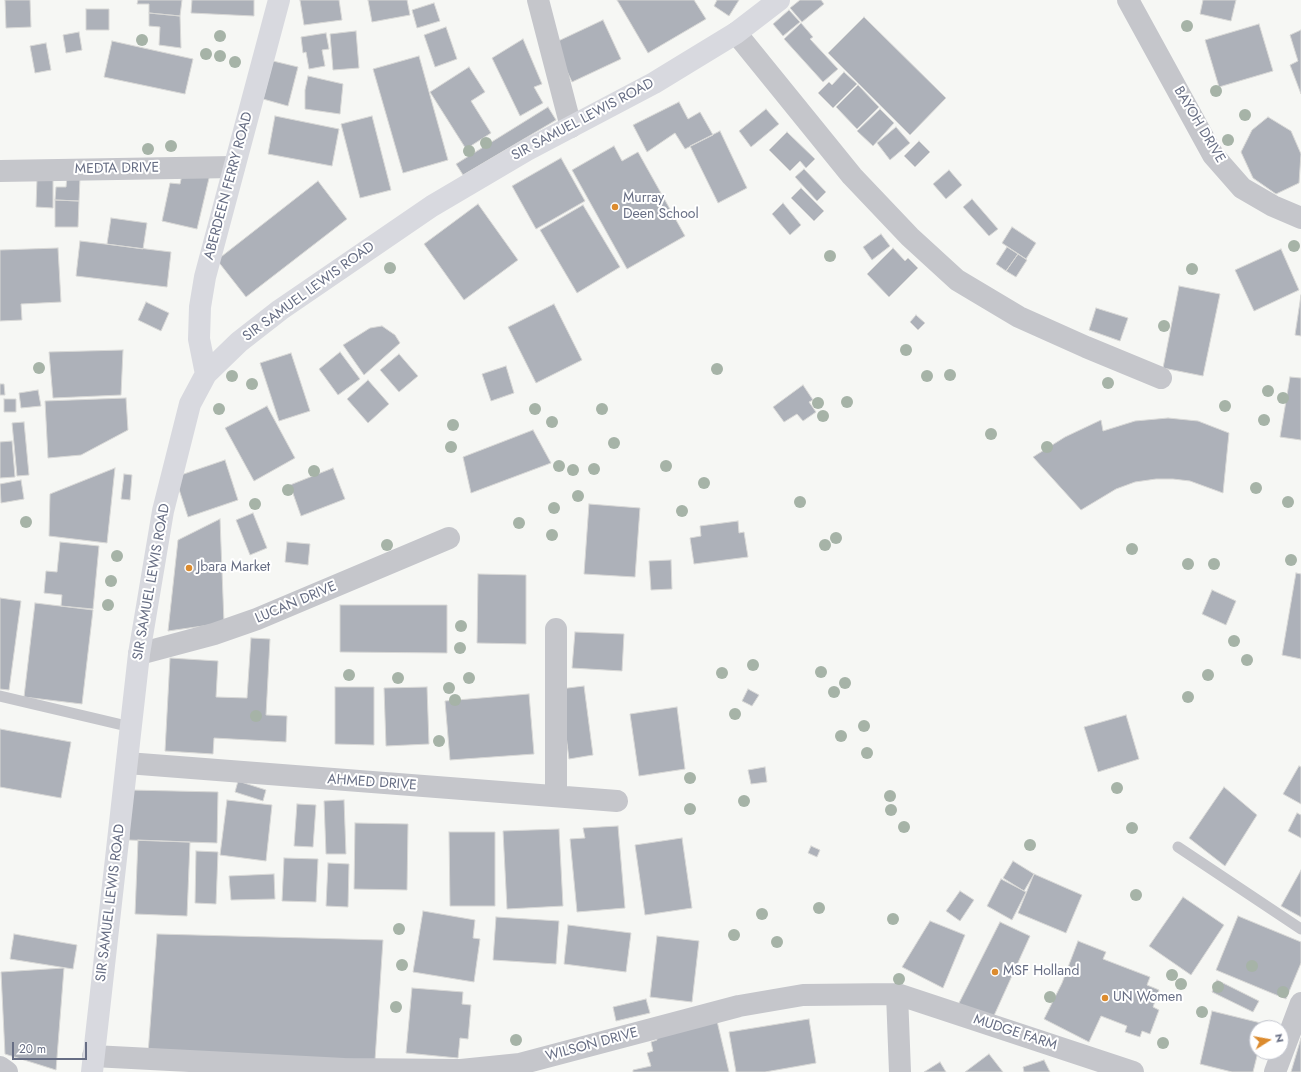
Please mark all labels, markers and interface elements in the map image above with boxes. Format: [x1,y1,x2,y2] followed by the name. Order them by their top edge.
[509,75,657,165] street label: SIR SAMUEL LEWIS ROAD
[1170,84,1228,166] street label: BAYOH DRIVE
[201,110,257,262] street label: ABERDEEN FERRY ROAD
[75,160,159,178] street label: MEDTA DRIVE
[623,191,699,224] place label: Murray Deen School
[610,202,620,212] marker: Murray Deen School
[240,239,378,345] street label: SIR SAMUEL LEWIS ROAD
[130,502,174,662] street label: SIR SAMUEL LEWIS ROAD
[197,560,270,576] place label: Jbara Market
[184,563,194,573] marker: Jbara Market
[253,578,339,628] street label: LUCAN DRIVE
[327,771,417,795] street label: AHMED DRIVE
[93,823,129,983] street label: SIR SAMUEL LEWIS ROAD
[1003,964,1079,980] place label: MSF Holland
[990,967,1000,977] marker: MSF Holland
[1113,990,1183,1006] place label: UN Women
[1100,993,1110,1003] marker: UN Women
[971,1012,1059,1054] street label: MUDGE FARM
[1249,1020,1289,1060] north arrow
[544,1025,640,1065] street label: WILSON DRIVE
[1271,1032,1288,1044] text: N
[14,1034,89,1060] scale bar
[19,1040,46,1058] text: 20 m

